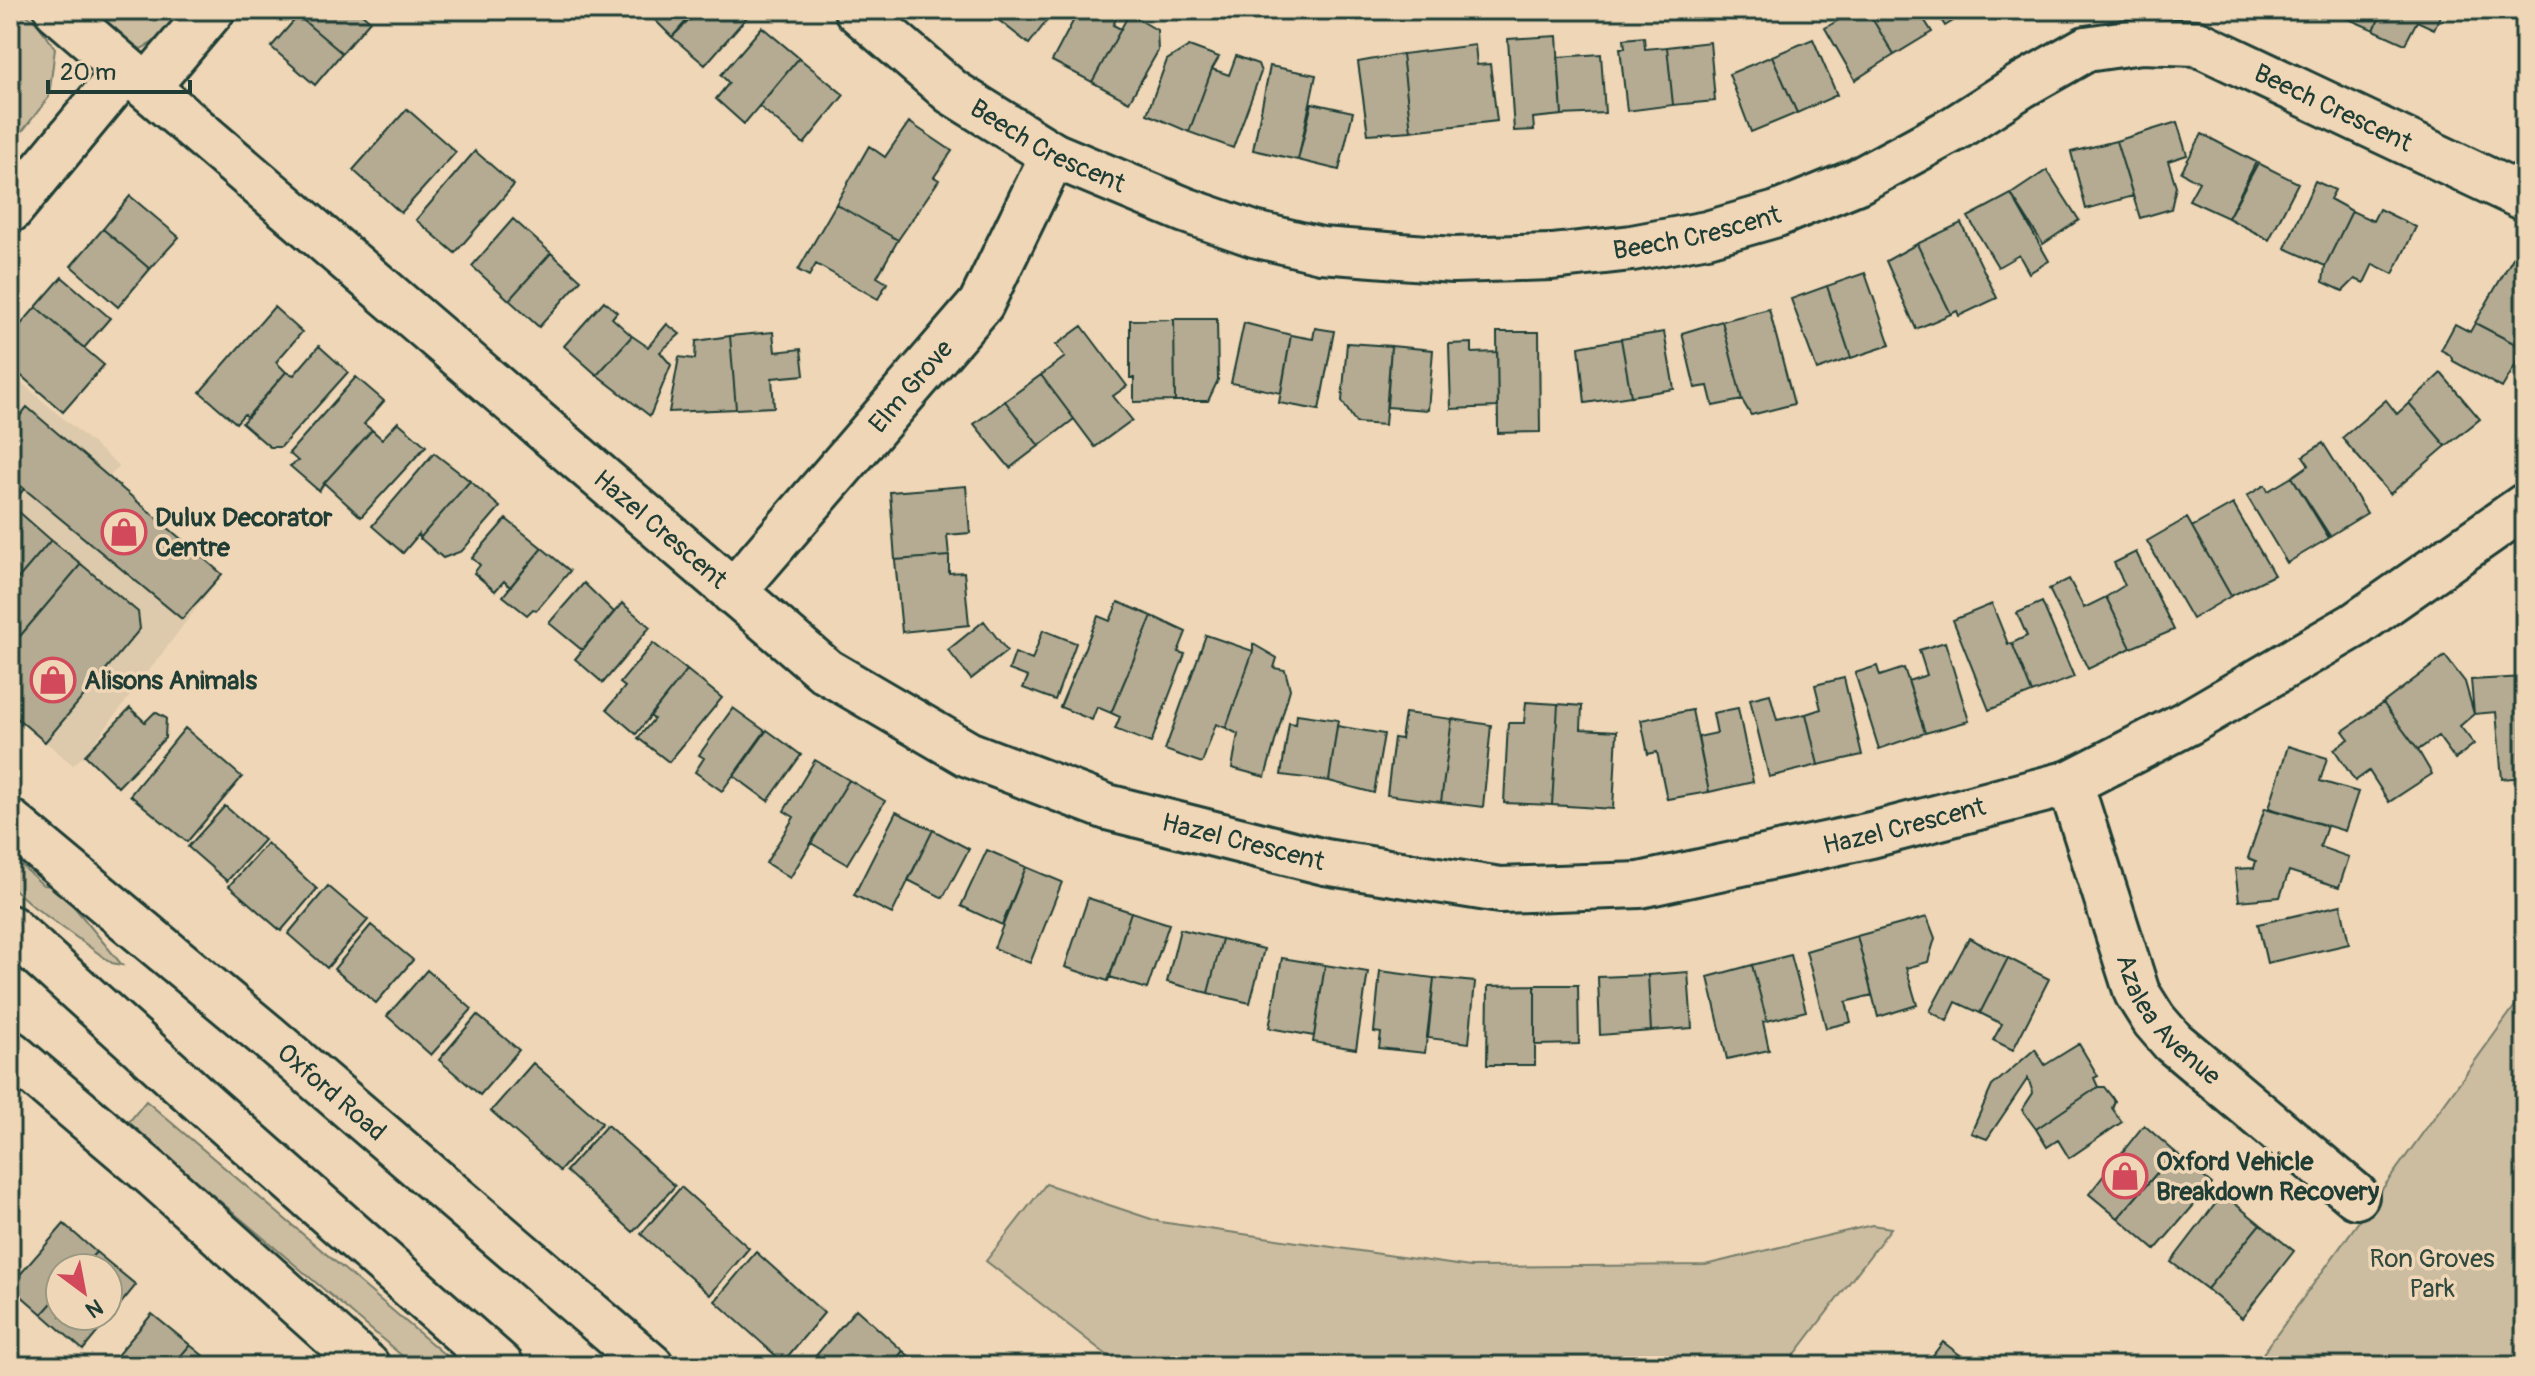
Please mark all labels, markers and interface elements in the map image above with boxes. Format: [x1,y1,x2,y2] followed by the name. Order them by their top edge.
[48,44,190,94] scale bar
[2249,57,2418,160] street label: Beech Crescent
[60,58,116,87] text: 20 m
[964,92,1130,201] street label: Beech Crescent
[1611,199,1785,267] street label: Beech Crescent
[862,333,960,440] street label: Elm Grove
[586,463,734,596] street label: Hazel Crescent
[155,502,333,564] place label: Dulux Decorator Centre
[100,508,148,556] shop icon: Dulux Decorator Centre
[29,656,77,704] shop icon: Alisons Animals
[84,665,257,697] place label: Alisons Animals
[1820,791,1989,862] street label: Hazel Crescent
[1159,807,1328,878] street label: Hazel Crescent
[2109,950,2227,1093] street label: Azalea Avenue
[270,1037,392,1148] street label: Oxford Road
[2156,1146,2380,1208] place label: Oxford Vehicle Breakdown Recovery
[2101,1152,2149,1200] shop icon: Oxford Vehicle Breakdown Recovery
[2369,1243,2495,1305] park label: Ron Groves Park
[44,1252,124,1332] north arrow
[80,1292,108,1324] text: N

